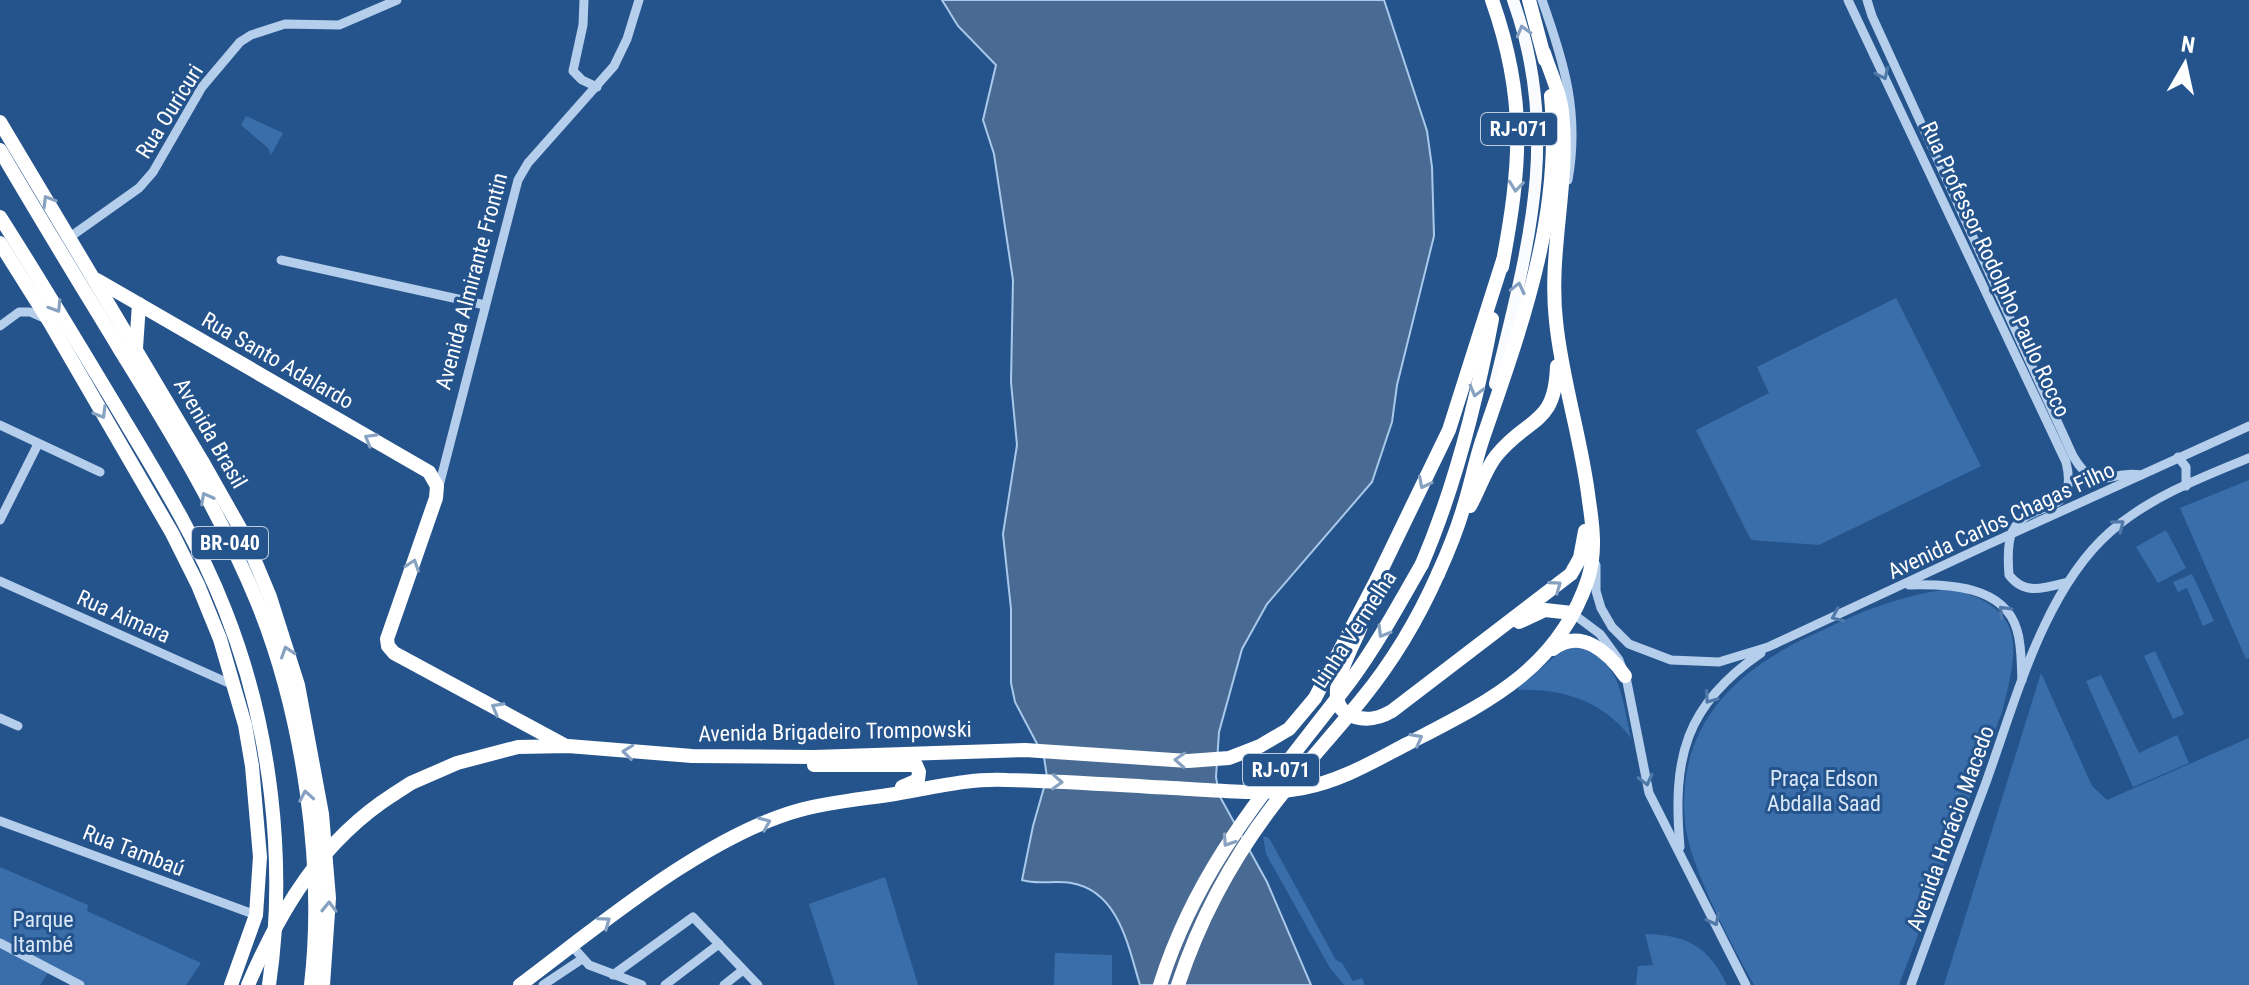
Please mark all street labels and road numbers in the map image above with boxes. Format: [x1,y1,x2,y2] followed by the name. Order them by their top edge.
[131,60,208,163] street label: Rua Ouricuri
[1481,113,1557,145] road number: RJ-071
[1916,117,2075,421] street label: Rua Professor Rodolpho Paulo Rocco
[431,170,512,392] street label: Avenida Almirante Frontin
[197,307,358,414] street label: Rua Santo Adalardo
[169,374,252,493] street label: Avenida Brasil
[1884,457,2119,584] street label: Avenida Carlos Chagas Filho
[192,527,268,559] road number: BR-040
[1307,566,1401,692] street label: Linha Vermelha
[73,585,174,648] street label: Rua Aimara
[698,717,972,746] street label: Avenida Brigadeiro Trompowski
[1902,722,1999,934] street label: Avenida Horácio Macedo
[1243,754,1319,786] road number: RJ-071
[79,820,188,881] street label: Rua Tambaú

